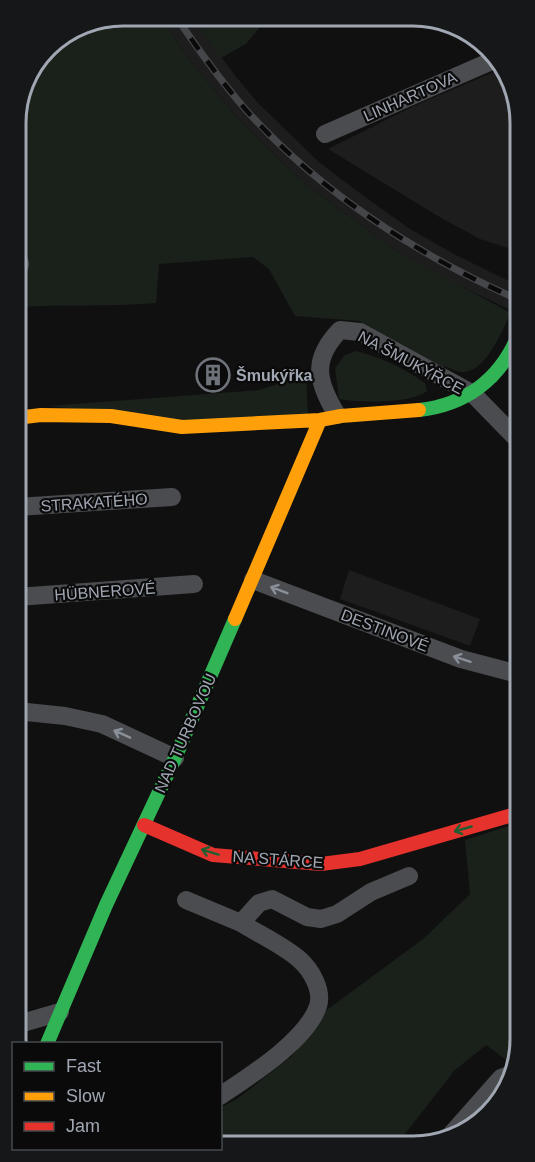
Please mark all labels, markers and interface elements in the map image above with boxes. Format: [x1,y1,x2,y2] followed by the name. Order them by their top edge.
[361,68,460,125] street label: LINHARTOVA
[355,327,467,397] street label: NA ŠMUKÝŘCE
[195,357,231,393] building icon: Šmukýřka
[236,366,313,384] place label: Šmukýřka
[40,489,148,515] street label: STRAKATÉHO
[54,578,156,604] street label: HÜBNEROVÉ
[271,584,289,595] one-way arrow
[339,605,431,655] street label: DESTINOVÉ
[453,652,472,663] one-way arrow
[152,671,219,795] street label: NAD TURBOVOU
[113,727,131,739] one-way arrow
[454,824,473,836] one-way arrow
[201,846,220,857] one-way arrow
[232,847,324,871] street label: NA STÁRCE
[12,1042,222,1150] legend
[66,1056,101,1076] text: Fast
[66,1086,106,1106] text: Slow
[66,1116,100,1136] text: Jam

